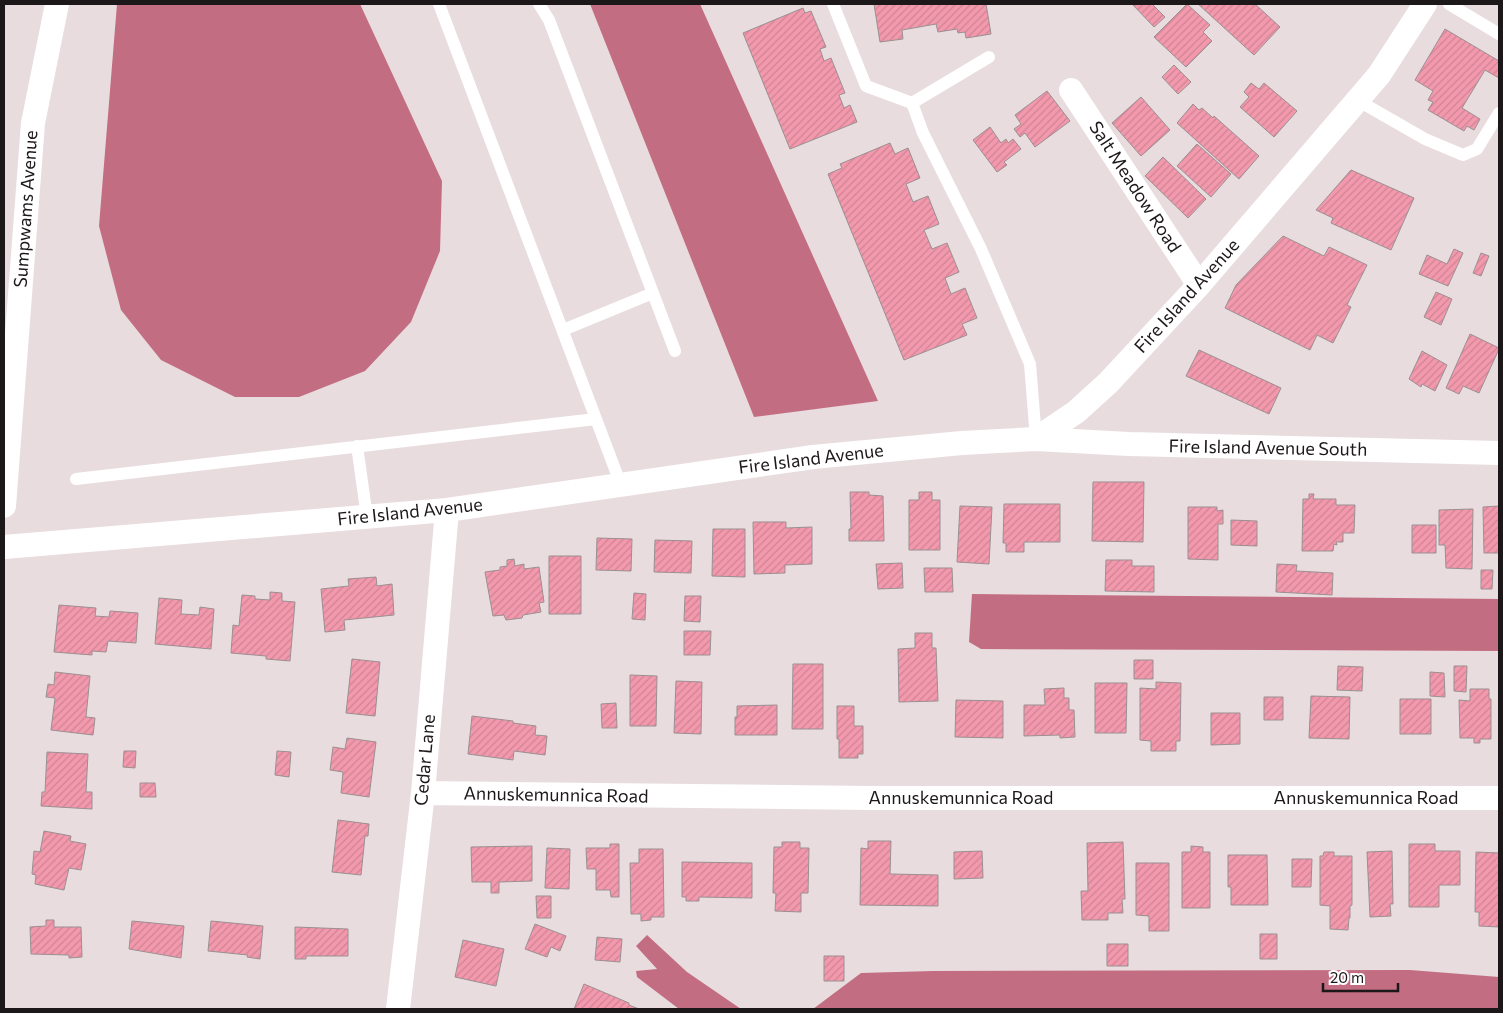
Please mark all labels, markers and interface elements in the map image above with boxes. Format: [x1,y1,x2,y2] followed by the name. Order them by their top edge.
[1085,117,1187,256] street label: Salt Meadow Road
[9,129,41,288] street label: Sumpwams Avenue
[1129,234,1243,357] street label: Fire Island Avenue
[1169,434,1368,460] street label: Fire Island Avenue South
[737,438,885,478] street label: Fire Island Avenue
[336,492,484,530] street label: Fire Island Avenue
[409,713,439,807] street label: Cedar Lane
[463,781,649,807] street label: Annuskemunnica Road
[869,786,1053,808] street label: Annuskemunnica Road
[1274,786,1458,808] street label: Annuskemunnica Road
[1323,960,1398,992] scale bar
[1330,968,1364,986] text: 20 m

